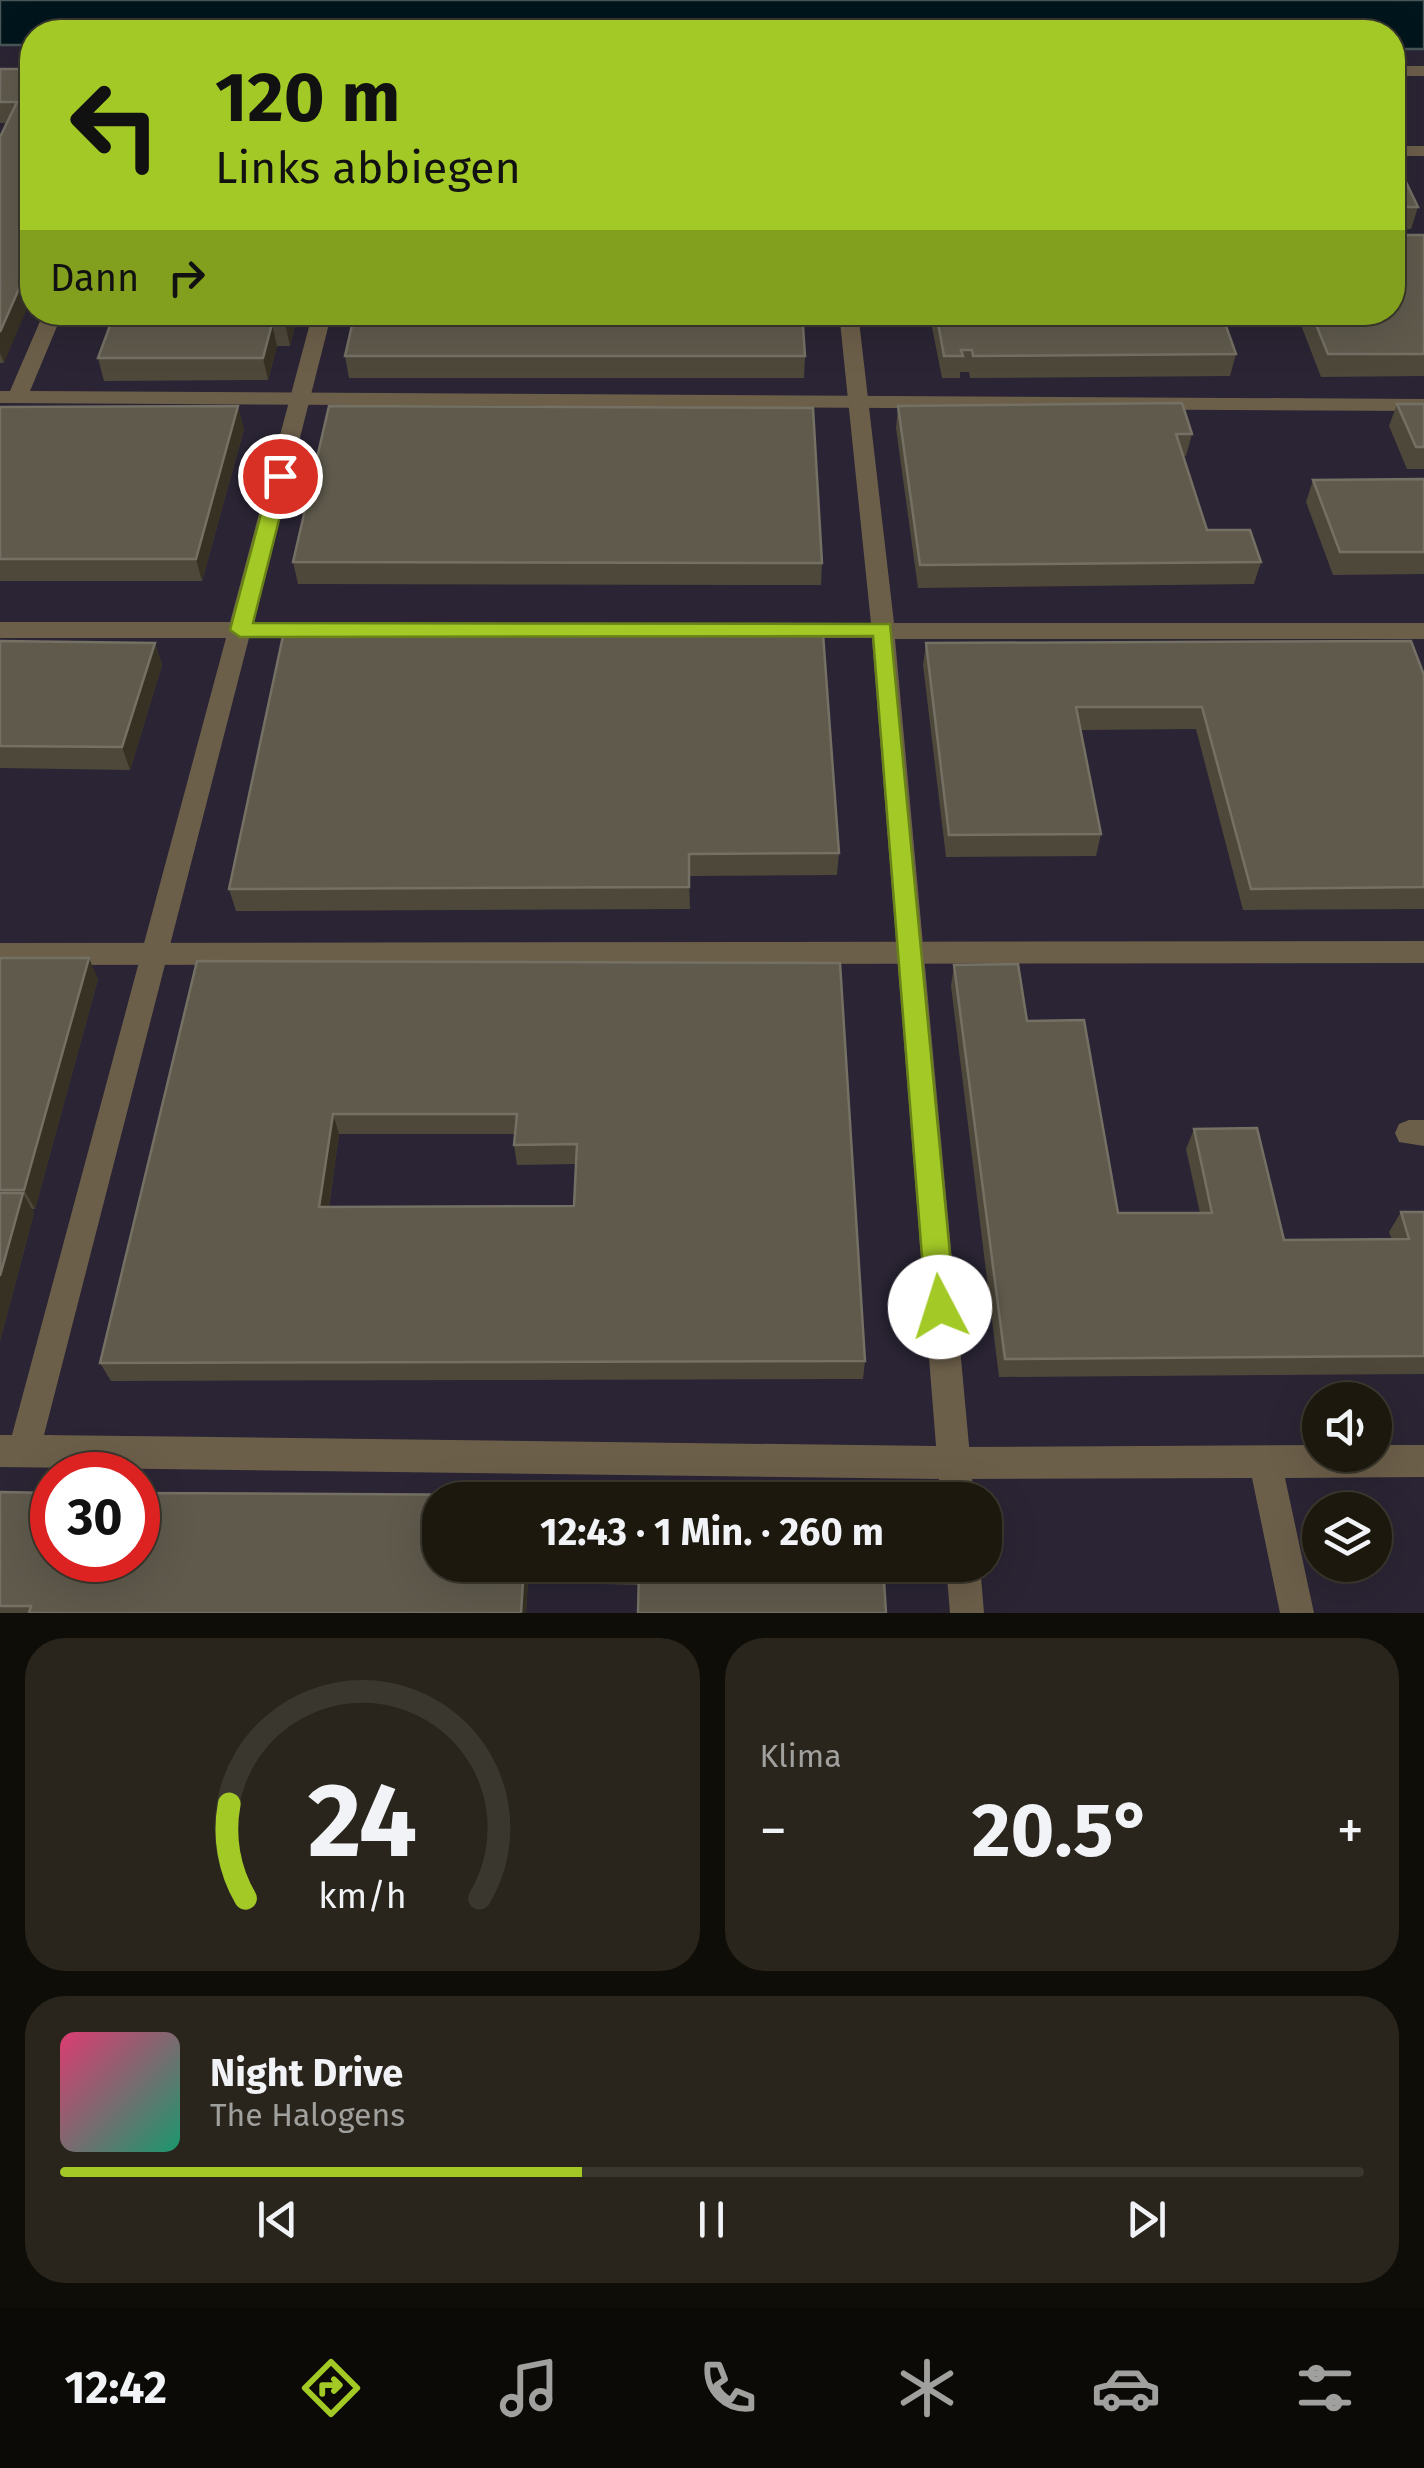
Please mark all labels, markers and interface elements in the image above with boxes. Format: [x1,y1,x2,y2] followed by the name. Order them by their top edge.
[215,56,400,140] text: 120 m
[50,60,180,190] icon: left
[215,141,521,195] text: Links abbiegen
[159,250,214,305] icon: right
[50,255,139,301] text: Dann
[238,434,323,519] pin
[253,449,308,504] icon: arrive
[888,1255,992,1359] position arrow
[1302,1382,1392,1582] map controls
[1302,1382,1392,1472] button: sound
[30,1452,160,1582] speed limit sign: 30
[1302,1492,1392,1582] button: layers
[540,1509,884,1555] text: 12:43 · 1 Min. · 260 m
[760,1737,842,1775] text: Klima
[307,1759,417,1884] text: 24
[972,1786,1152,1876] text: 20.5°
[760,1798,787,1864] text: −
[1337,1798,1364,1864] text: +
[318,1875,406,1917] text: km/h
[210,2050,403,2096] text: Night Drive
[210,2096,405,2134] text: The Halogens
[250,2192,305,2247] icon: previous
[684,2192,739,2247] icon: pause
[1119,2192,1174,2247] icon: next
[296,2353,366,2423] icon: directions
[494,2353,564,2423] icon: music
[693,2353,763,2423] icon: phone
[892,2353,962,2423] icon: climate
[1091,2353,1161,2423] icon: car
[1290,2353,1360,2423] icon: filters
[64,2361,167,2415] text: 12:42

